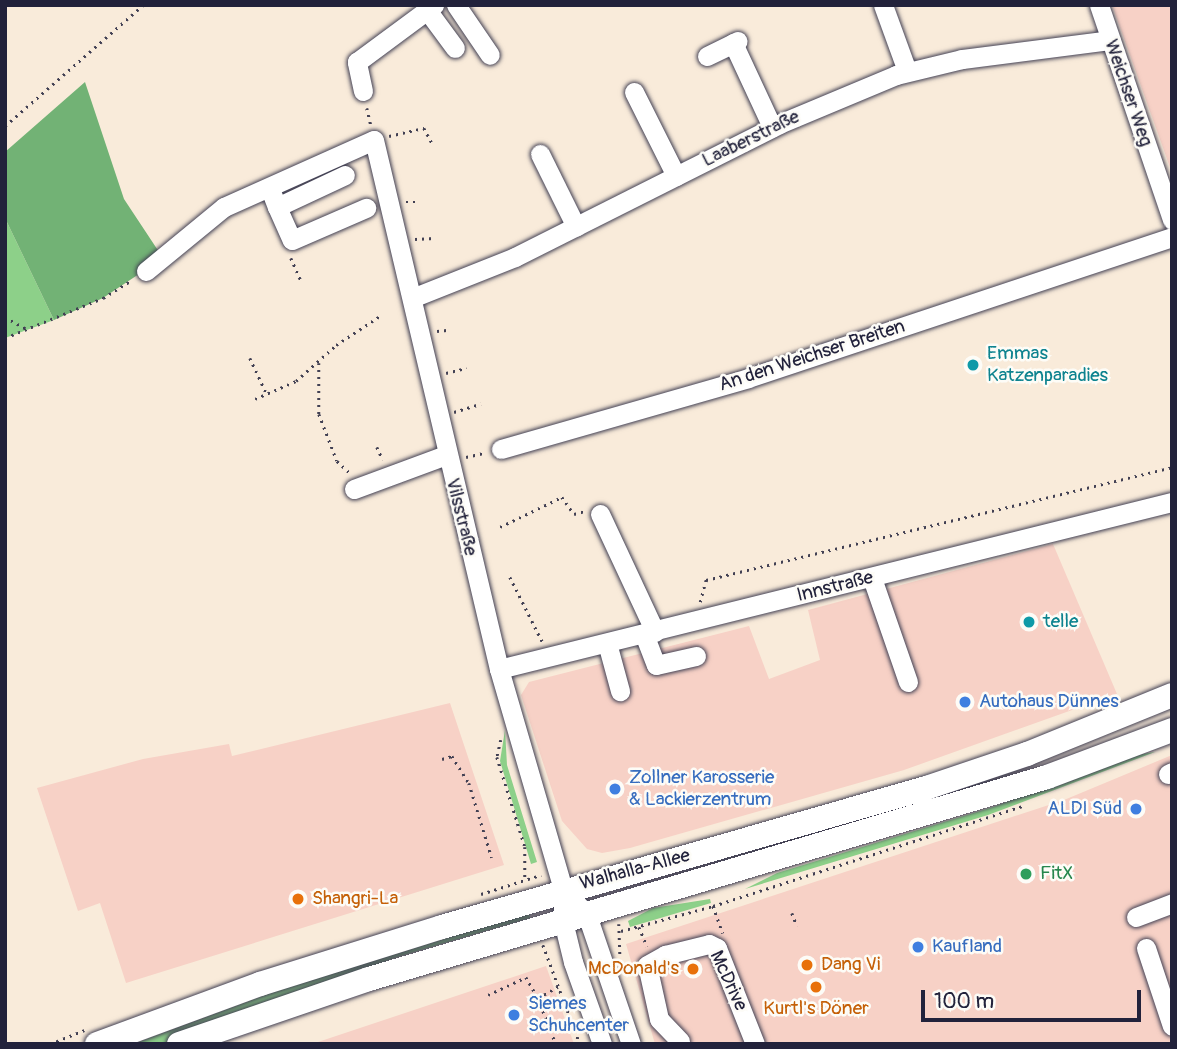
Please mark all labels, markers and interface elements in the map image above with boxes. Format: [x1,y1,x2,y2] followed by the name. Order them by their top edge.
[1099,37,1157,149] street label: Weichser Weg
[699,106,803,172] street label: Laaberstraße
[716,315,908,397] street label: An den Weichser Breiten
[987,343,1108,387] place label: Emmas Katzenparadies
[965,357,981,373] marker: Emmas Katzenparadies
[440,476,482,558] street label: Vilsstraße
[794,567,876,607] street label: Innstraße
[1043,611,1078,633] place label: telle
[1021,614,1037,630] marker: telle
[979,691,1119,713] place label: Autohaus Dünnes
[957,694,973,710] marker: Autohaus Dünnes
[629,767,774,811] place label: Zollner Karosserie & Lackierzentrum
[607,781,623,797] marker: Zollner Karosserie & Lackierzentrum
[1047,798,1122,820] place label: ALDI Süd
[1128,801,1144,817] marker: ALDI Süd
[577,844,693,896] street label: Walhalla-Allee
[1040,863,1073,885] place label: FitX
[1018,866,1034,882] marker: FitX
[312,888,398,910] place label: Shangri-La
[290,891,306,907] marker: Shangri-La
[932,936,1002,958] place label: Kaufland
[910,939,926,955] marker: Kaufland
[704,947,752,1015] street label: McDrive
[821,954,880,976] place label: Dang Vi
[799,957,815,973] marker: Dang Vi
[588,958,679,980] place label: McDonald's
[685,961,701,977] marker: McDonald's
[925,976,1146,1020] scale bar
[808,979,824,995] marker: Kurtl's Döner
[934,988,994,1015] text: 100 m
[528,993,629,1037] place label: Siemes Schuhcenter
[763,998,869,1020] place label: Kurtl's Döner
[506,1007,522,1023] marker: Siemes Schuhcenter

